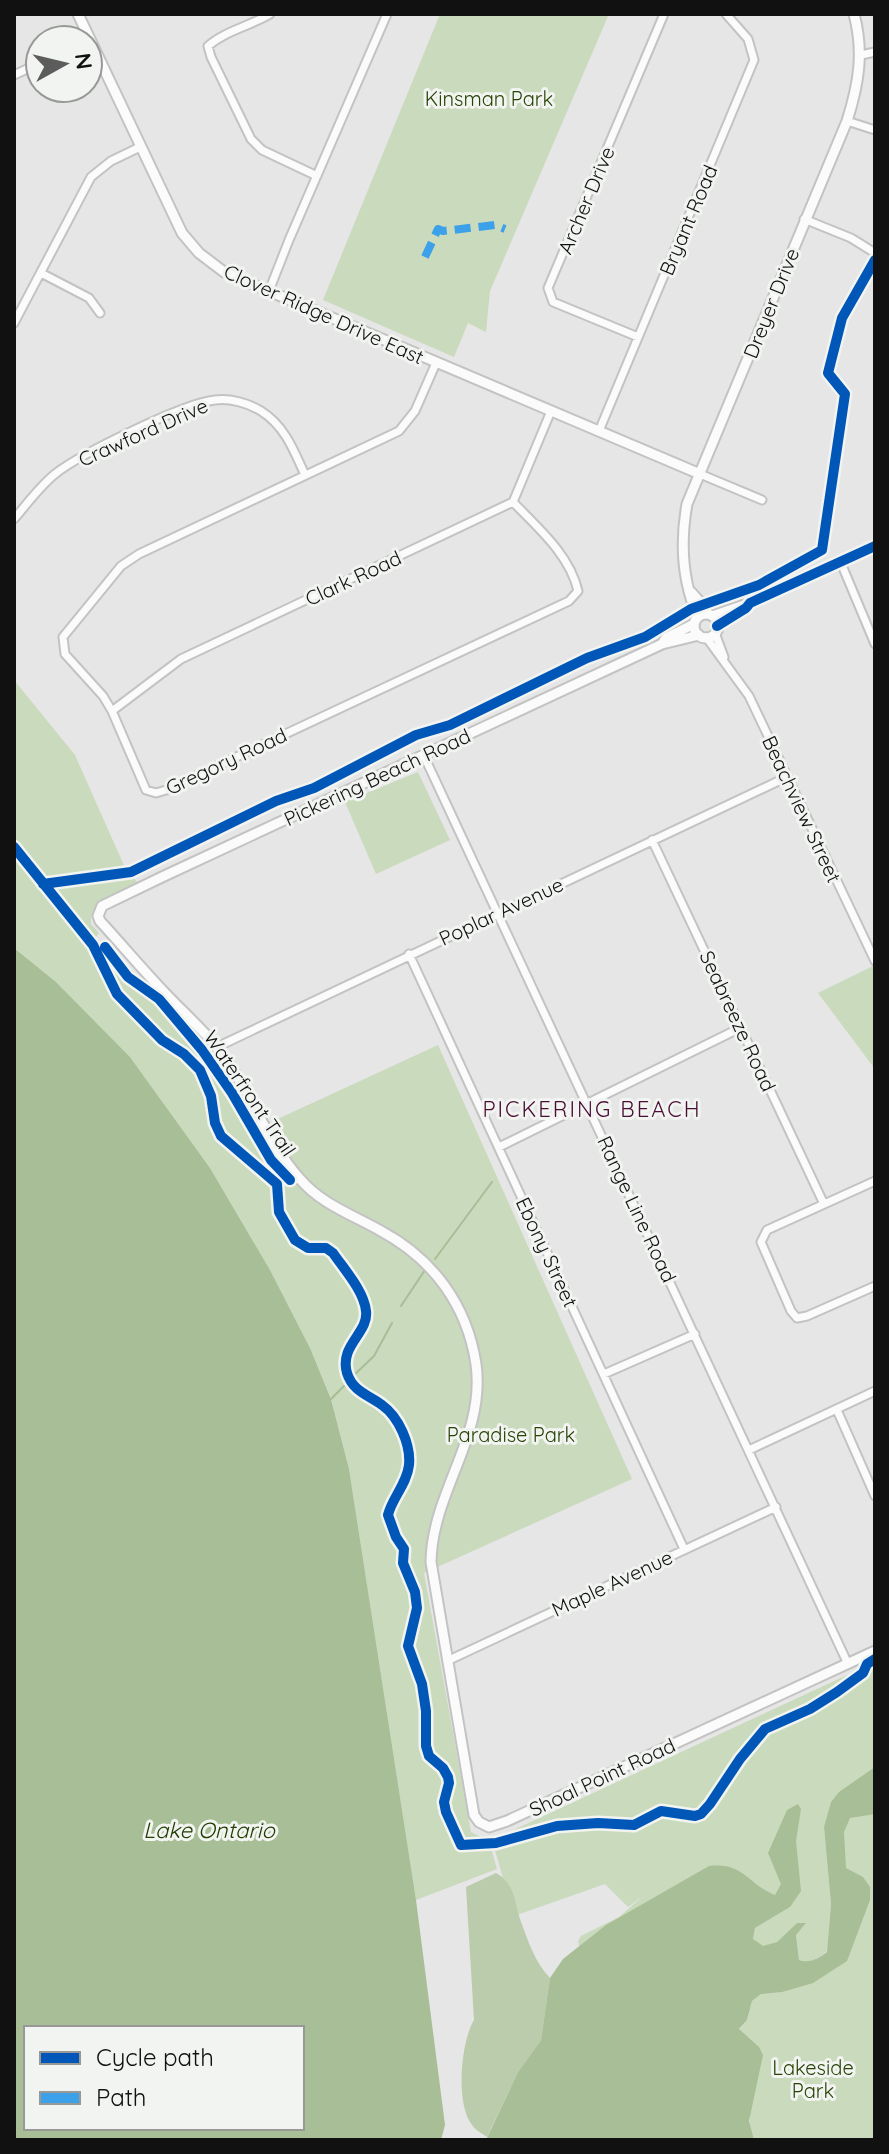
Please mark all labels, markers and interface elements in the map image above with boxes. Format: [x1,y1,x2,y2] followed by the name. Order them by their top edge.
[24,24,104,104] north arrow
[69,51,99,71] text: N
[425,86,553,111] park label: Kinsman Park
[552,142,620,258] street label: Archer Drive
[654,161,722,279] street label: Bryant Road
[738,244,804,362] street label: Dreyer Drive
[220,259,428,369] street label: Clover Ridge Drive East
[74,392,212,472] street label: Crawford Drive
[301,545,405,611] street label: Clark Road
[162,722,290,800] street label: Gregory Road
[280,723,474,831] street label: Pickering Beach Road
[757,731,847,887] street label: Beachview Street
[435,871,567,951] street label: Poplar Avenue
[694,947,782,1095] street label: Seabreeze Road
[199,1025,301,1161] street label: Waterfront Trail
[482,1095,702,1123] district label: PICKERING BEACH
[592,1132,682,1286] street label: Range Line Road
[511,1193,583,1311] street label: Ebony Street
[447,1422,575,1447] park label: Paradise Park
[548,1544,676,1622] street label: Maple Avenue
[525,1732,679,1822] street label: Shoal Point Road
[143,1816,276,1844] water label: Lake Ontario
[24,2026,304,2130] legend
[96,2042,214,2072] text: Cycle path
[772,2055,854,2103] park label: Lakeside Park
[96,2082,147,2112] text: Path

